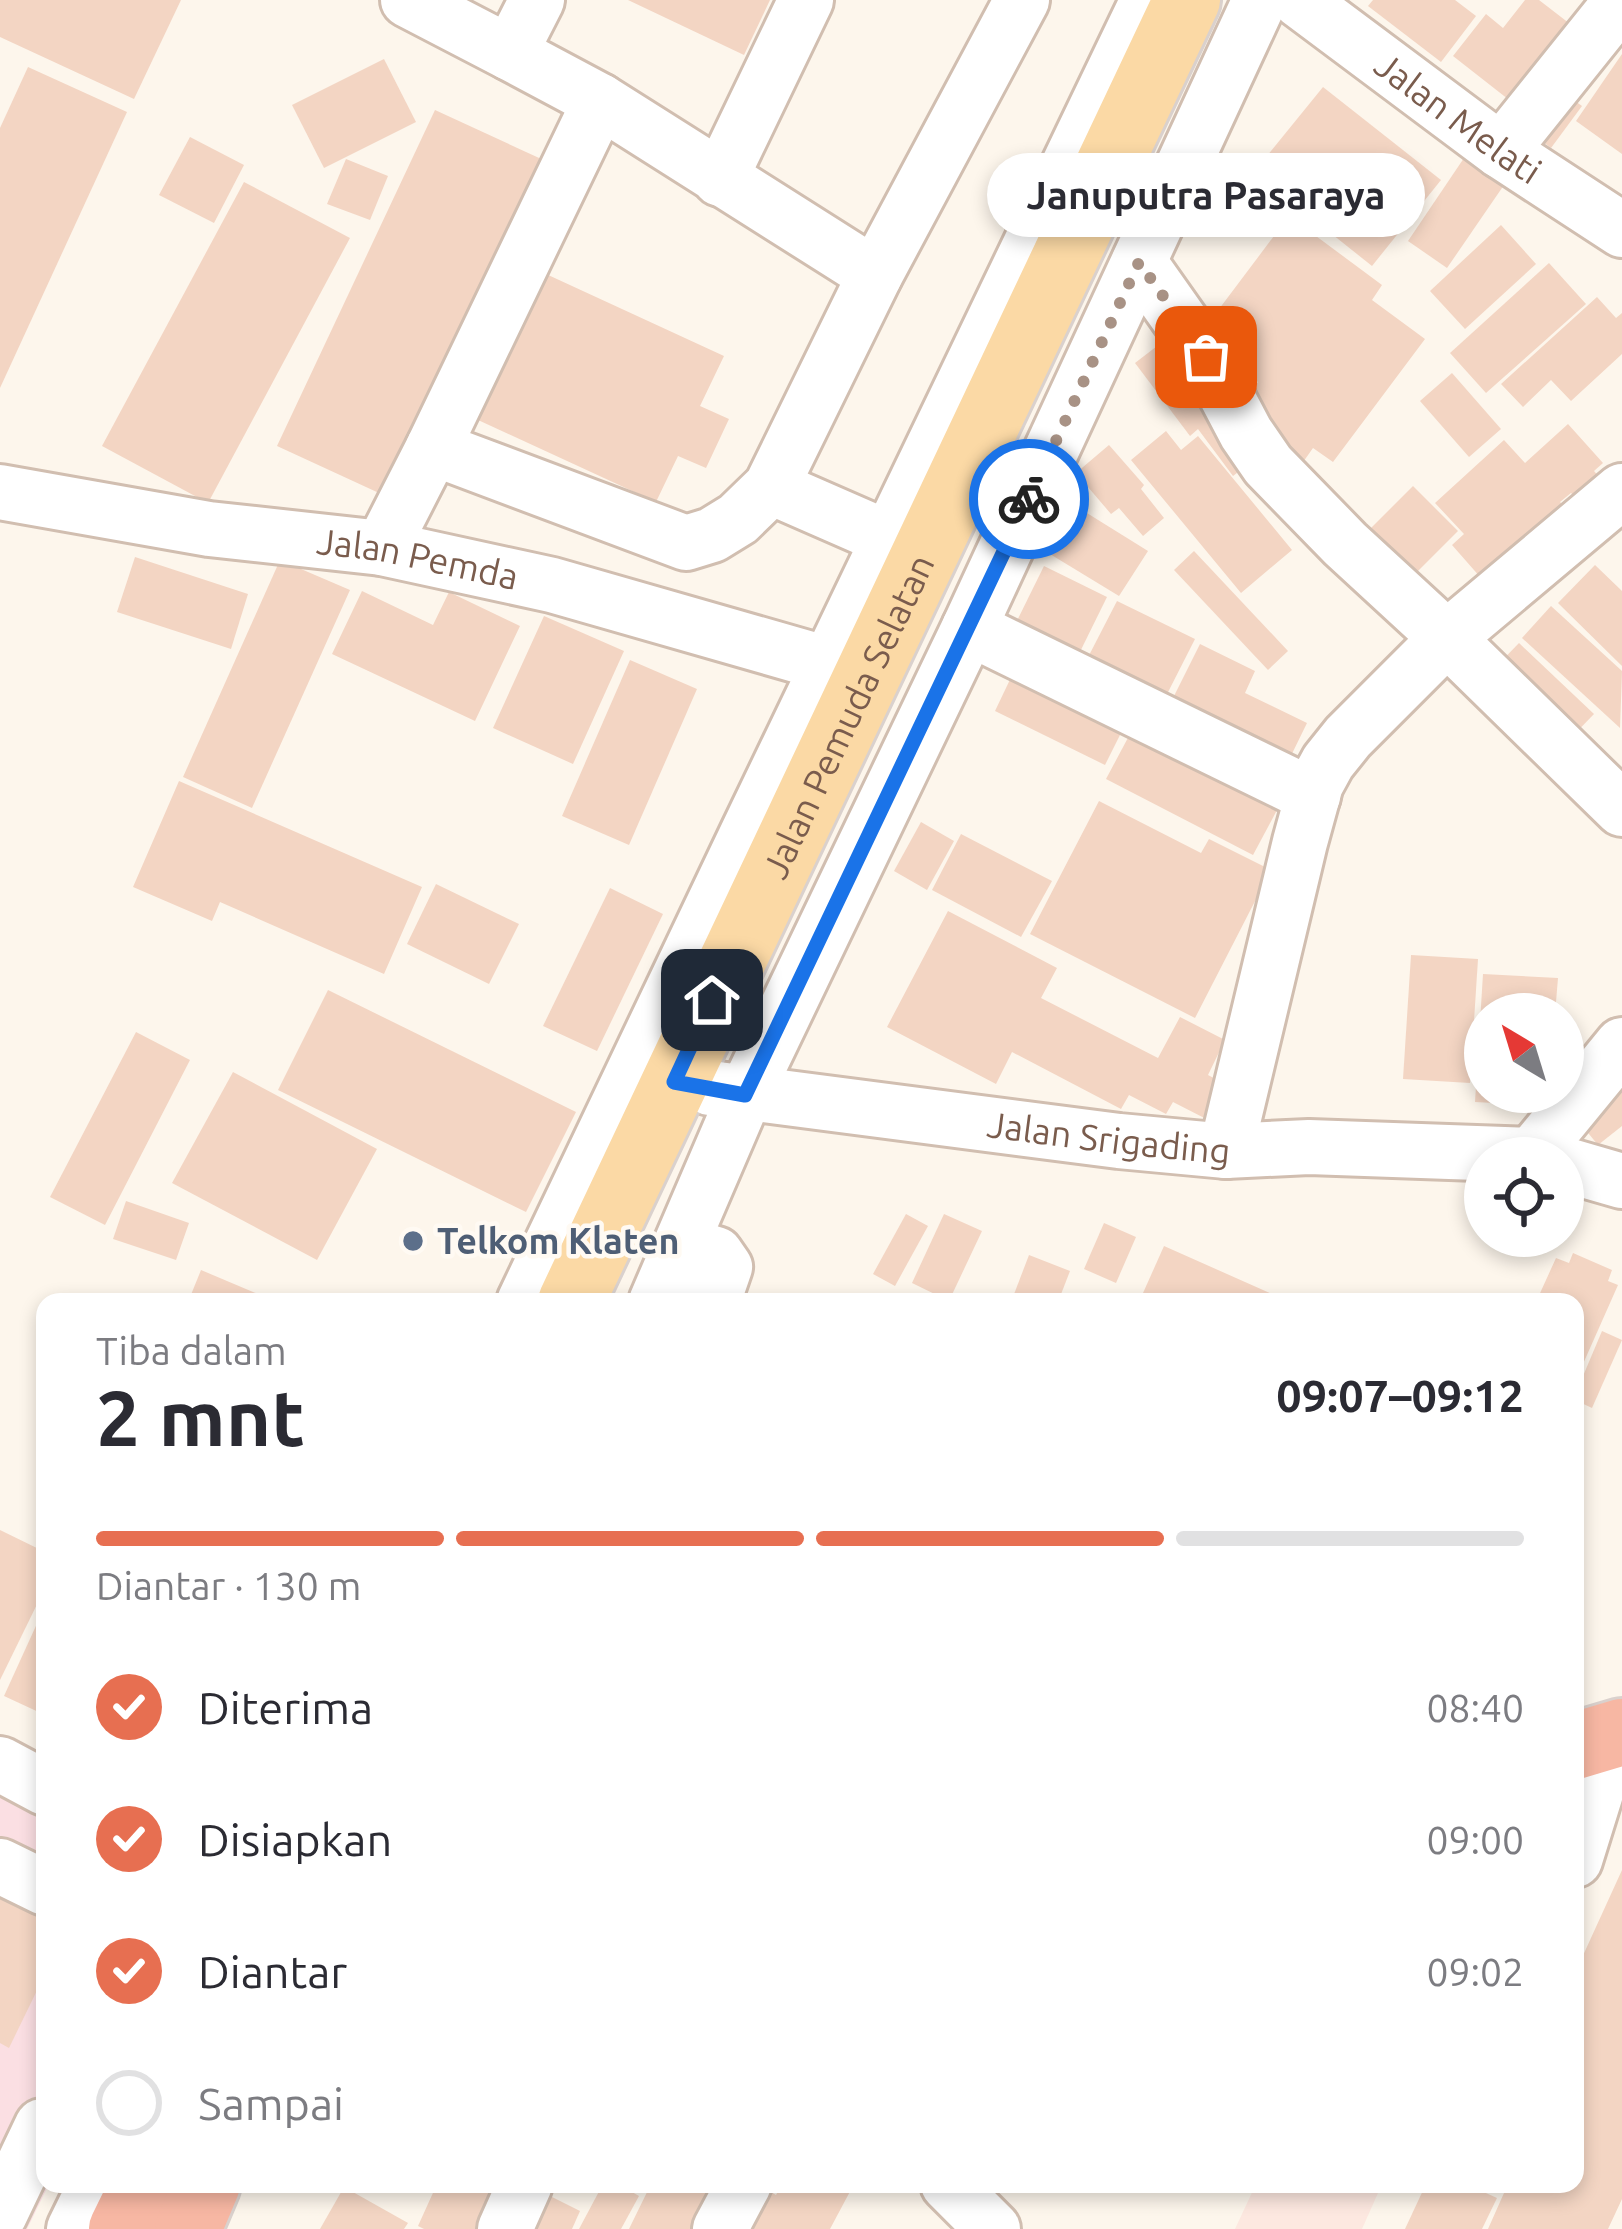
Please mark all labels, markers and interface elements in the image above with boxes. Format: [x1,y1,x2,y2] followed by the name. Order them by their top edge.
[1367,43,1549,191] street label: Jalan Melati
[987,153,1425,237] callout: Januputra Pasaraya
[1026,173,1386,216] text: Januputra Pasaraya
[1155,306,1257,408] pin
[1173,324,1239,390] icon: bag
[969,439,1089,559] courier
[996,466,1062,532] icon: bike
[315,520,522,597] street label: Jalan Pemda
[754,548,942,884] street label: Jalan Pemuda Selatan
[661,949,763,1051] pin
[679,967,745,1033] icon: home
[1464,993,1584,1113] north arrow
[1464,993,1584,1257] map controls
[985,1103,1232,1171] street label: Jalan Srigading
[1464,1137,1584,1257] button: locate
[437,1220,680,1261] place label: Telkom Klaten
[400,1228,426,1254] marker: Telkom Klaten
[96,1329,287,1372] text: Tiba dalam
[1276,1370,1524,1421] text: 09:07–09:12
[96,1373,305,1461] text: 2 mnt
[96,1564,361,1607] text: Diantar · 130 m
[96,1674,162,1740] icon: check
[198,1682,373,1733] text: Diterima
[1426,1686,1524,1729] text: 08:40
[96,1806,162,1872] icon: check
[198,1814,392,1865] text: Disiapkan
[1426,1818,1524,1861] text: 09:00
[96,1938,162,2004] icon: check
[198,1946,347,1997] text: Diantar
[1426,1950,1524,1993] text: 09:02
[198,2078,344,2129] text: Sampai

